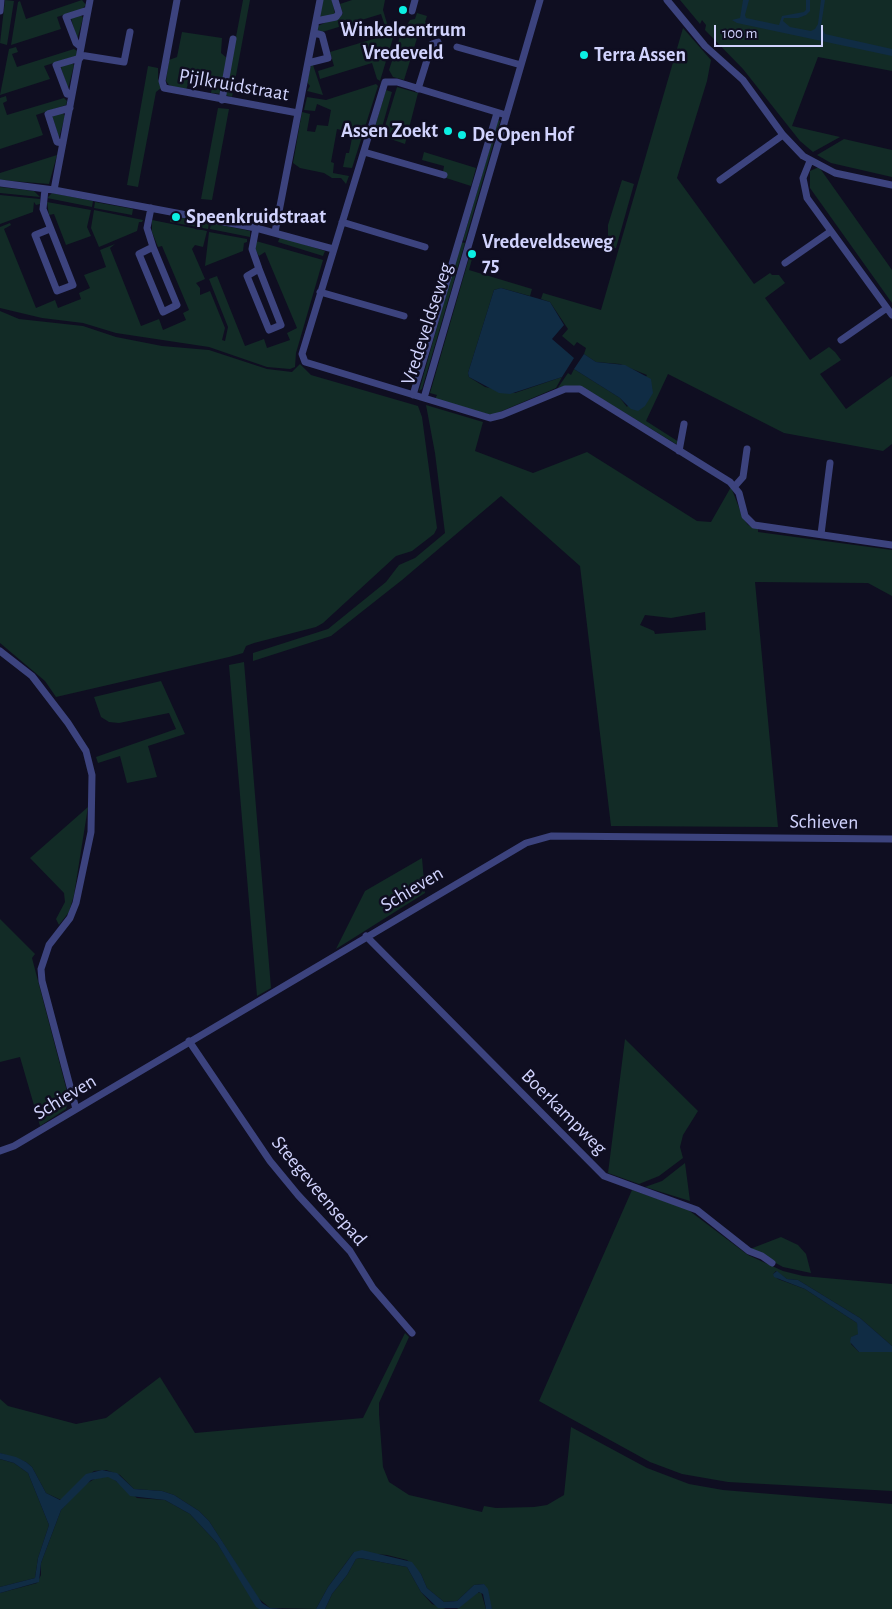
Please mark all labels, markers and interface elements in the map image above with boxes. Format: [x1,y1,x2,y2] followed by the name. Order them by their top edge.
[397,4,409,16] marker: Winkelcentrum Vredeveld
[717,15,826,47] scale bar
[340,18,466,65] place label: Winkelcentrum Vredeveld
[722,26,757,41] text: 100 m
[594,43,686,67] place label: Terra Assen
[578,49,590,61] marker: Terra Assen
[177,64,291,106] street label: Pijlkruidstraat
[341,119,438,143] place label: Assen Zoekt
[472,123,573,147] place label: De Open Hof
[442,125,454,137] marker: Assen Zoekt
[456,129,468,141] marker: De Open Hof
[186,205,326,229] place label: Speenkruidstraat
[170,211,182,223] marker: Speenkruidstraat
[482,230,613,277] place label: Vredeveldseweg 75
[466,248,478,260] marker: Vredeveldseweg 75
[396,260,458,388] street label: Vredeveldseweg
[789,809,859,835] street label: Schieven
[376,861,448,917] street label: Schieven
[516,1064,612,1160] street label: Boerkampweg
[29,1069,101,1125] street label: Schieven
[266,1131,372,1251] street label: Steegeveensepad

